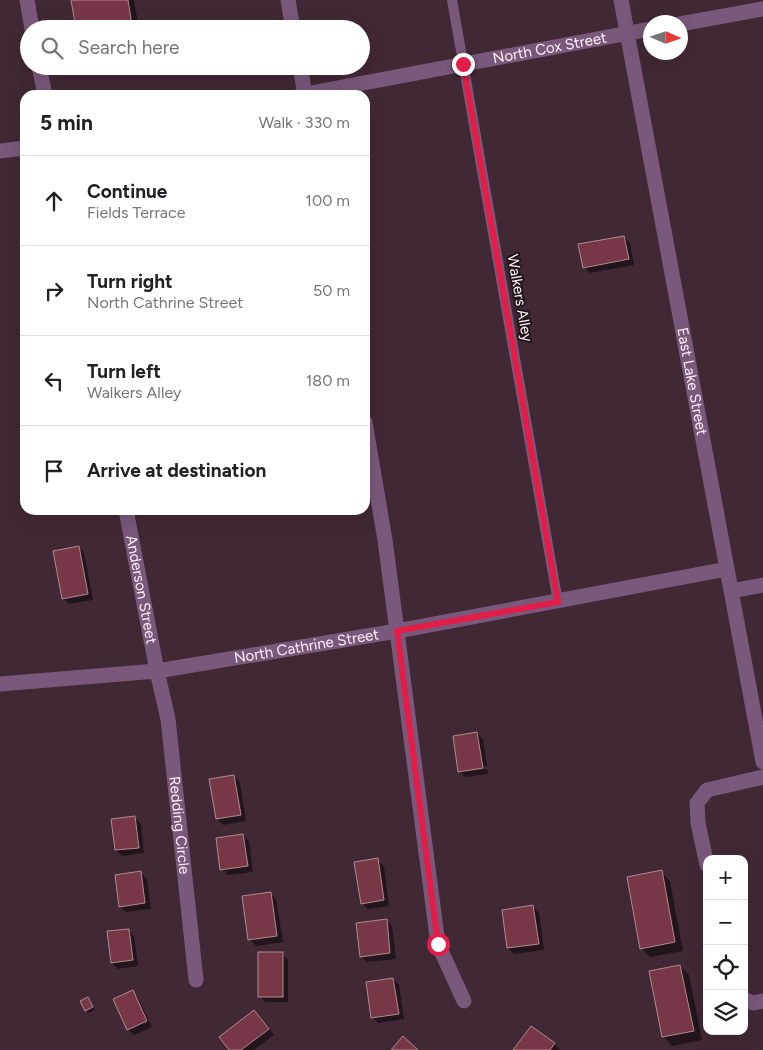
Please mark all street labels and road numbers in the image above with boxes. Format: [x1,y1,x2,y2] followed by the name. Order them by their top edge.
[491,28,608,67] street label: North Cox Street
[503,253,537,343] street label: Walkers Alley
[673,326,711,437] street label: East Lake Street
[122,534,161,646] street label: Anderson Street
[233,625,381,667] street label: North Cathrine Street
[165,775,194,875] street label: Redding Circle

